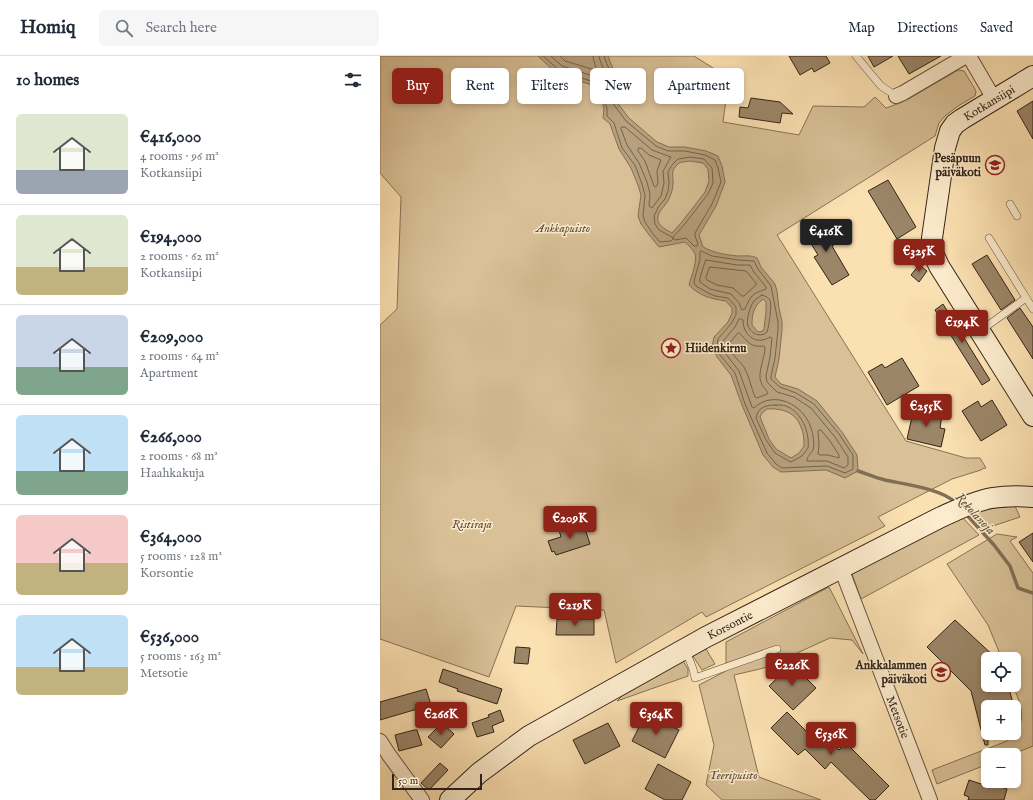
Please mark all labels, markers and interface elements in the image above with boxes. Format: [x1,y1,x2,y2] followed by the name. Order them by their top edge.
[99,10,379,46] search box
[20,16,75,40] text: Homiq
[113,17,135,39] icon: search
[145,18,217,37] text: Search here
[848,19,875,37] text: Map
[897,19,958,37] text: Directions
[980,19,1013,37] text: Saved
[392,68,443,104] chip: Buy
[451,68,509,104] chip: Rent
[517,68,582,104] chip: Filters
[590,68,646,104] chip: New
[654,68,744,104] chip: Apartment
[342,69,364,91] icon: filters
[16,70,79,91] text: 10 homes
[961,82,1018,126] street label: Kotkansiipi
[140,127,201,148] text: €416,000
[48,130,96,178] icon: home
[140,148,219,165] text: 4 rooms · 96 m²
[934,151,982,181] place label: Pesäpuun päiväkoti
[984,154,1006,176] school or university icon: Pesäpuun päiväkoti
[140,165,202,182] text: Kotkansiipi
[798,219,854,253] pin: €416K
[534,221,590,236] park label: Ankkapuisto
[809,223,843,240] text: €416K
[140,227,202,248] text: €194,000
[48,231,96,279] icon: home
[891,239,947,273] pin: €325K
[903,243,935,260] text: €325K
[140,248,219,265] text: 2 rooms · 62 m²
[140,265,202,282] text: Kotkansiipi
[934,310,990,344] pin: €194K
[945,314,979,331] text: €194K
[140,327,203,348] text: €209,000
[48,331,96,379] icon: home
[660,337,682,359] place icon: Hiidenkirnu
[685,341,747,356] place label: Hiidenkirnu
[140,348,219,365] text: 2 rooms · 64 m²
[140,365,198,382] text: Apartment
[898,394,954,428] pin: €255K
[910,398,942,415] text: €255K
[140,427,202,448] text: €266,000
[48,431,96,479] icon: home
[140,448,218,465] text: 2 rooms · 68 m²
[140,465,204,482] text: Haahkakuja
[951,489,999,539] water label: Rekolanoja
[542,506,598,540] pin: €209K
[552,510,588,527] text: €209K
[452,517,492,532] park label: Ristiraja
[140,527,202,548] text: €364,000
[48,531,96,579] icon: home
[140,548,222,565] text: 5 rooms · 128 m²
[140,565,193,582] text: Korsontie
[547,593,603,627] pin: €219K
[558,597,592,614] text: €219K
[705,607,756,643] street label: Korsontie
[140,627,199,648] text: €536,000
[48,631,96,679] icon: home
[140,648,221,665] text: 5 rooms · 163 m²
[981,652,1021,788] map controls
[981,652,1021,692] button: locate
[764,653,820,687] pin: €226K
[775,657,809,674] text: €226K
[855,658,928,688] place label: Ankkalammen päiväkoti
[930,661,952,683] school or university icon: Ankkalammen päiväkoti
[140,665,188,682] text: Metsotie
[883,694,913,741] street label: Metsotie
[981,700,1021,740] button: +
[413,702,469,736] pin: €266K
[628,702,684,736] pin: €364K
[424,706,458,723] text: €266K
[639,706,673,723] text: €364K
[803,722,859,756] pin: €536K
[815,726,847,743] text: €536K
[981,748,1021,788] button: −
[708,768,758,783] park label: Teeripuisto
[392,772,482,791] scale bar
[398,774,418,788] text: 50 m

